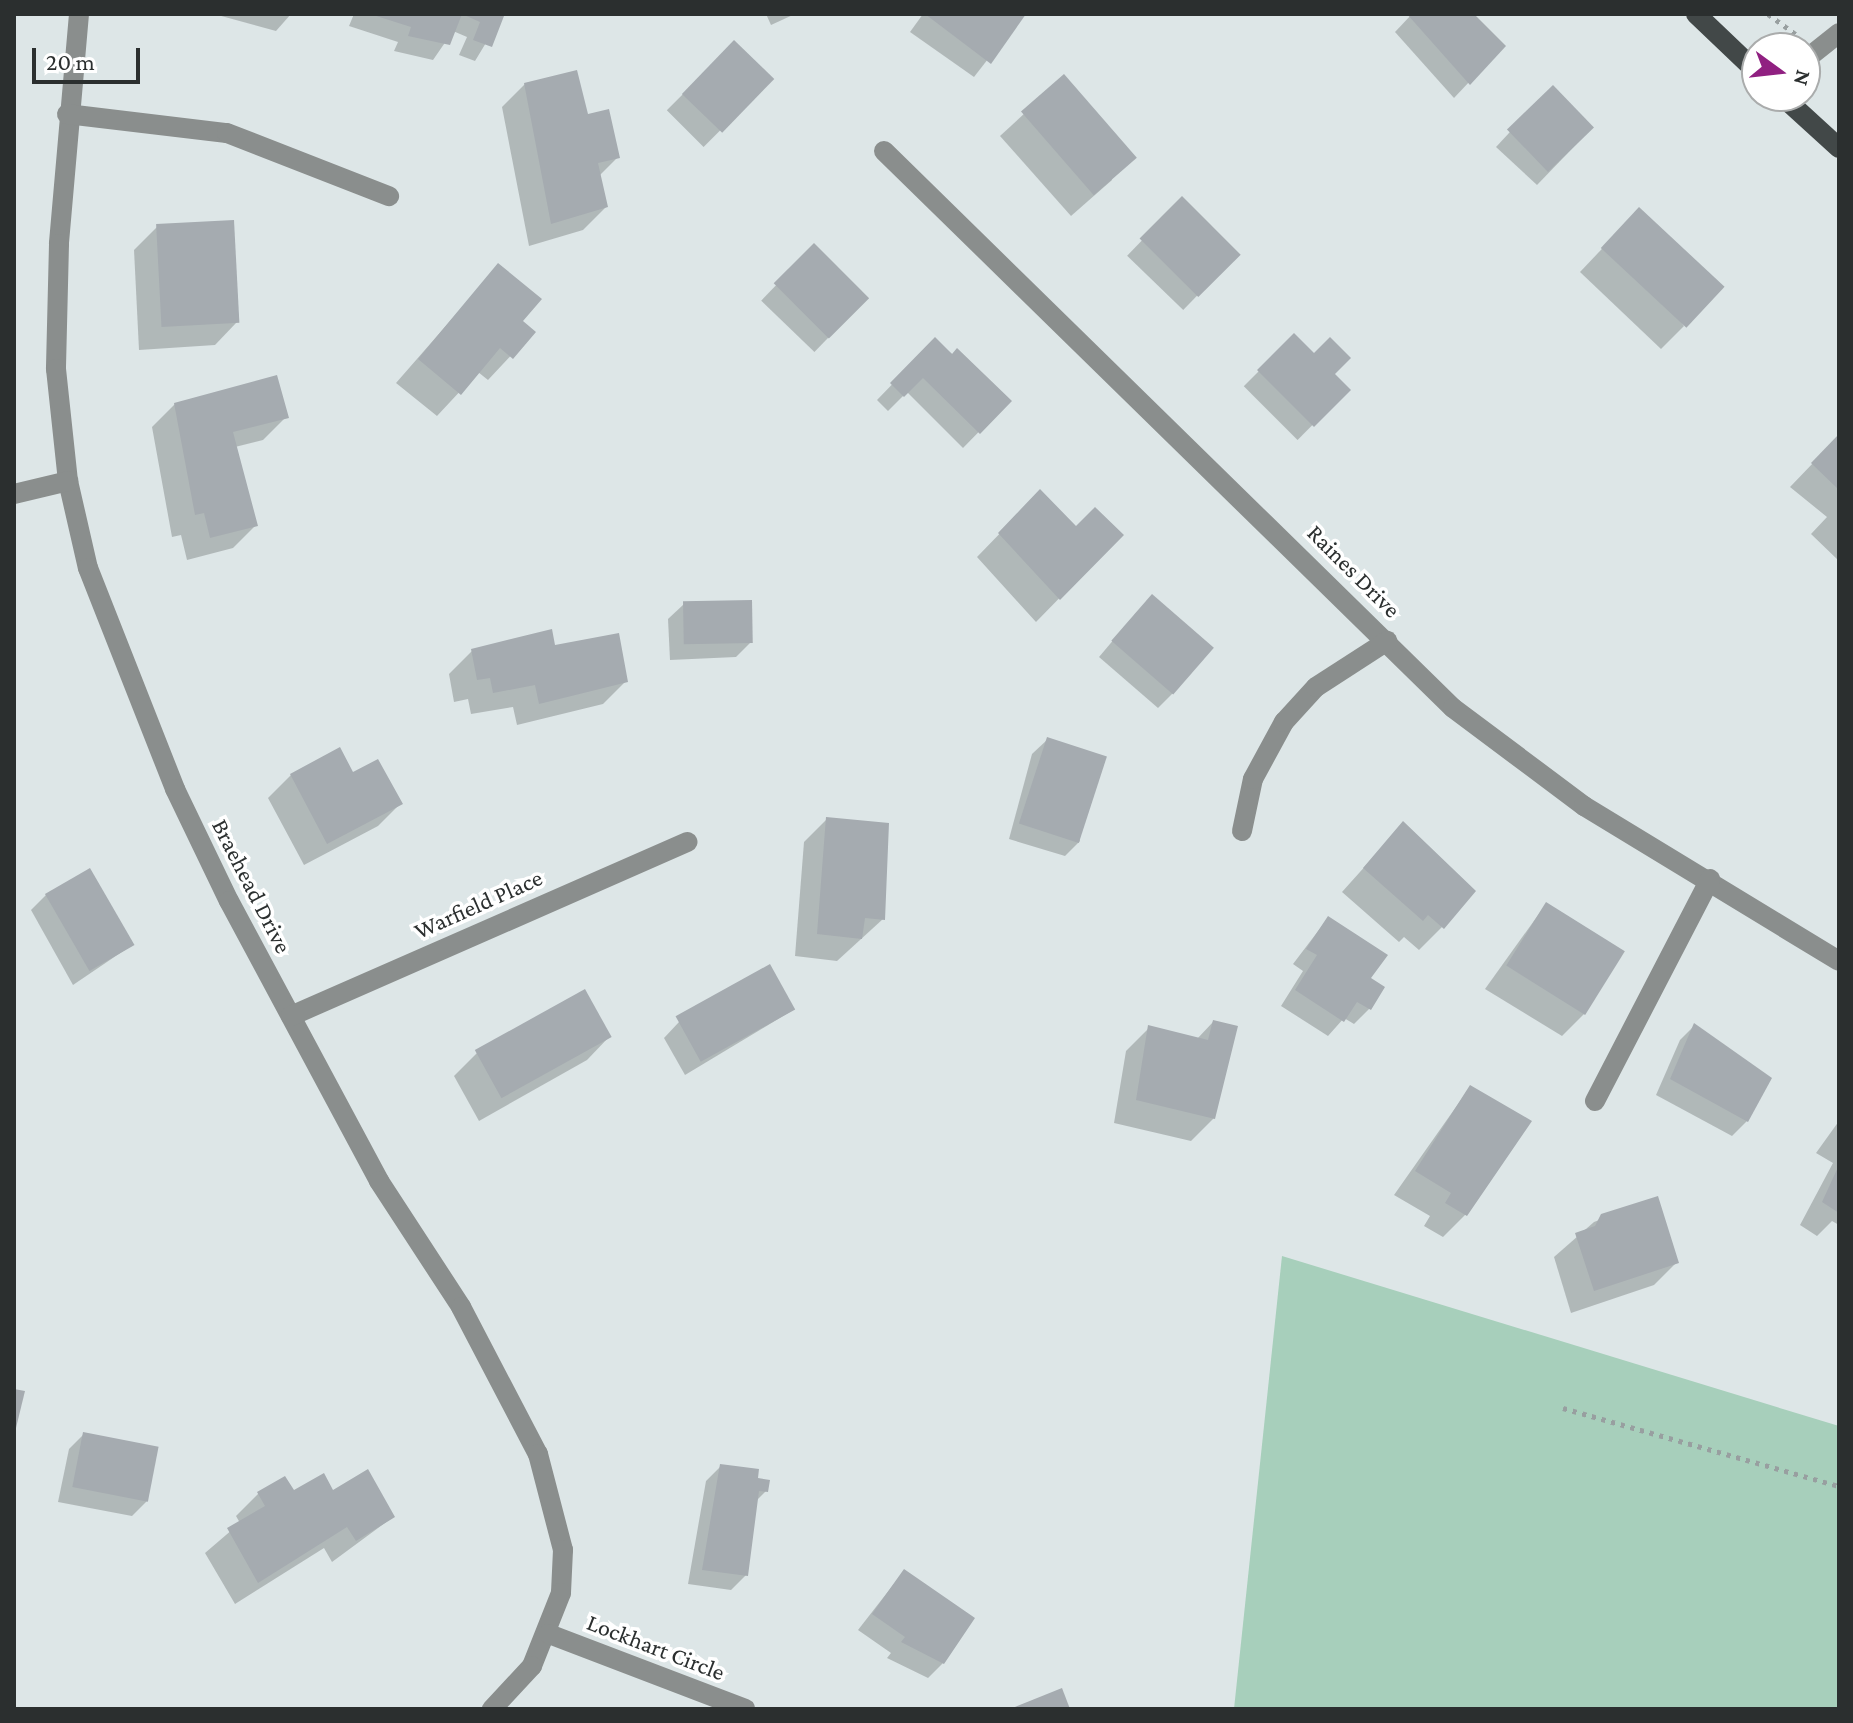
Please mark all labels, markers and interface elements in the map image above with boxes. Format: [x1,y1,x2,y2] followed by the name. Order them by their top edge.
[36,32,144,82] scale bar
[1741,32,1821,112] north arrow
[46,48,95,75] text: 20 m
[1789,67,1817,88] text: N
[1301,518,1407,624] street label: Raines Drive
[206,814,298,958] street label: Braehead Drive
[409,863,547,945] street label: Warfield Place
[583,1608,729,1686] street label: Lockhart Circle

